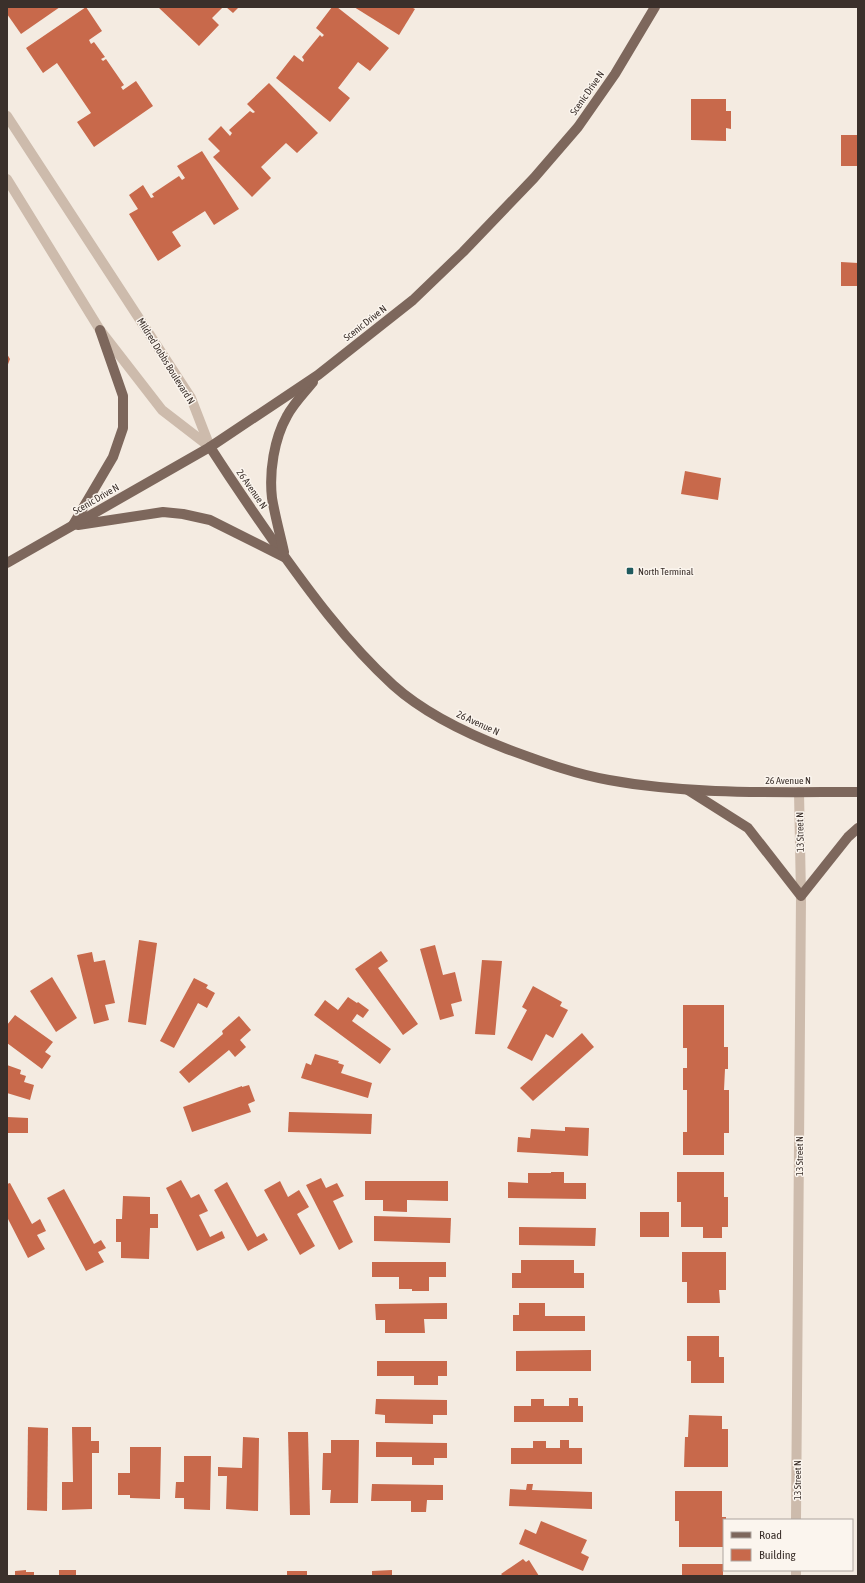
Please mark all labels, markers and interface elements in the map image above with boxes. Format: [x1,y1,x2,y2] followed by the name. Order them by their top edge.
[568,69,606,117] street label: Scenic Drive N
[341,303,389,343] street label: Scenic Drive N
[135,316,197,406] street label: Mildred Dobbs Boulevard N
[234,467,270,511] street label: 26 Avenue N
[71,481,121,517] street label: Scenic Drive N
[625,566,635,576] marker: North Terminal
[638,566,694,577] place label: North Terminal
[455,708,501,738] street label: 26 Avenue N
[765,775,811,786] street label: 26 Avenue N
[794,812,806,852] street label: 13 Street N
[794,1136,805,1176] street label: 13 Street N
[792,1460,803,1500] street label: 13 Street N
[723,1519,853,1571] legend
[759,1528,782,1542] text: Road
[759,1548,797,1562] text: Building

